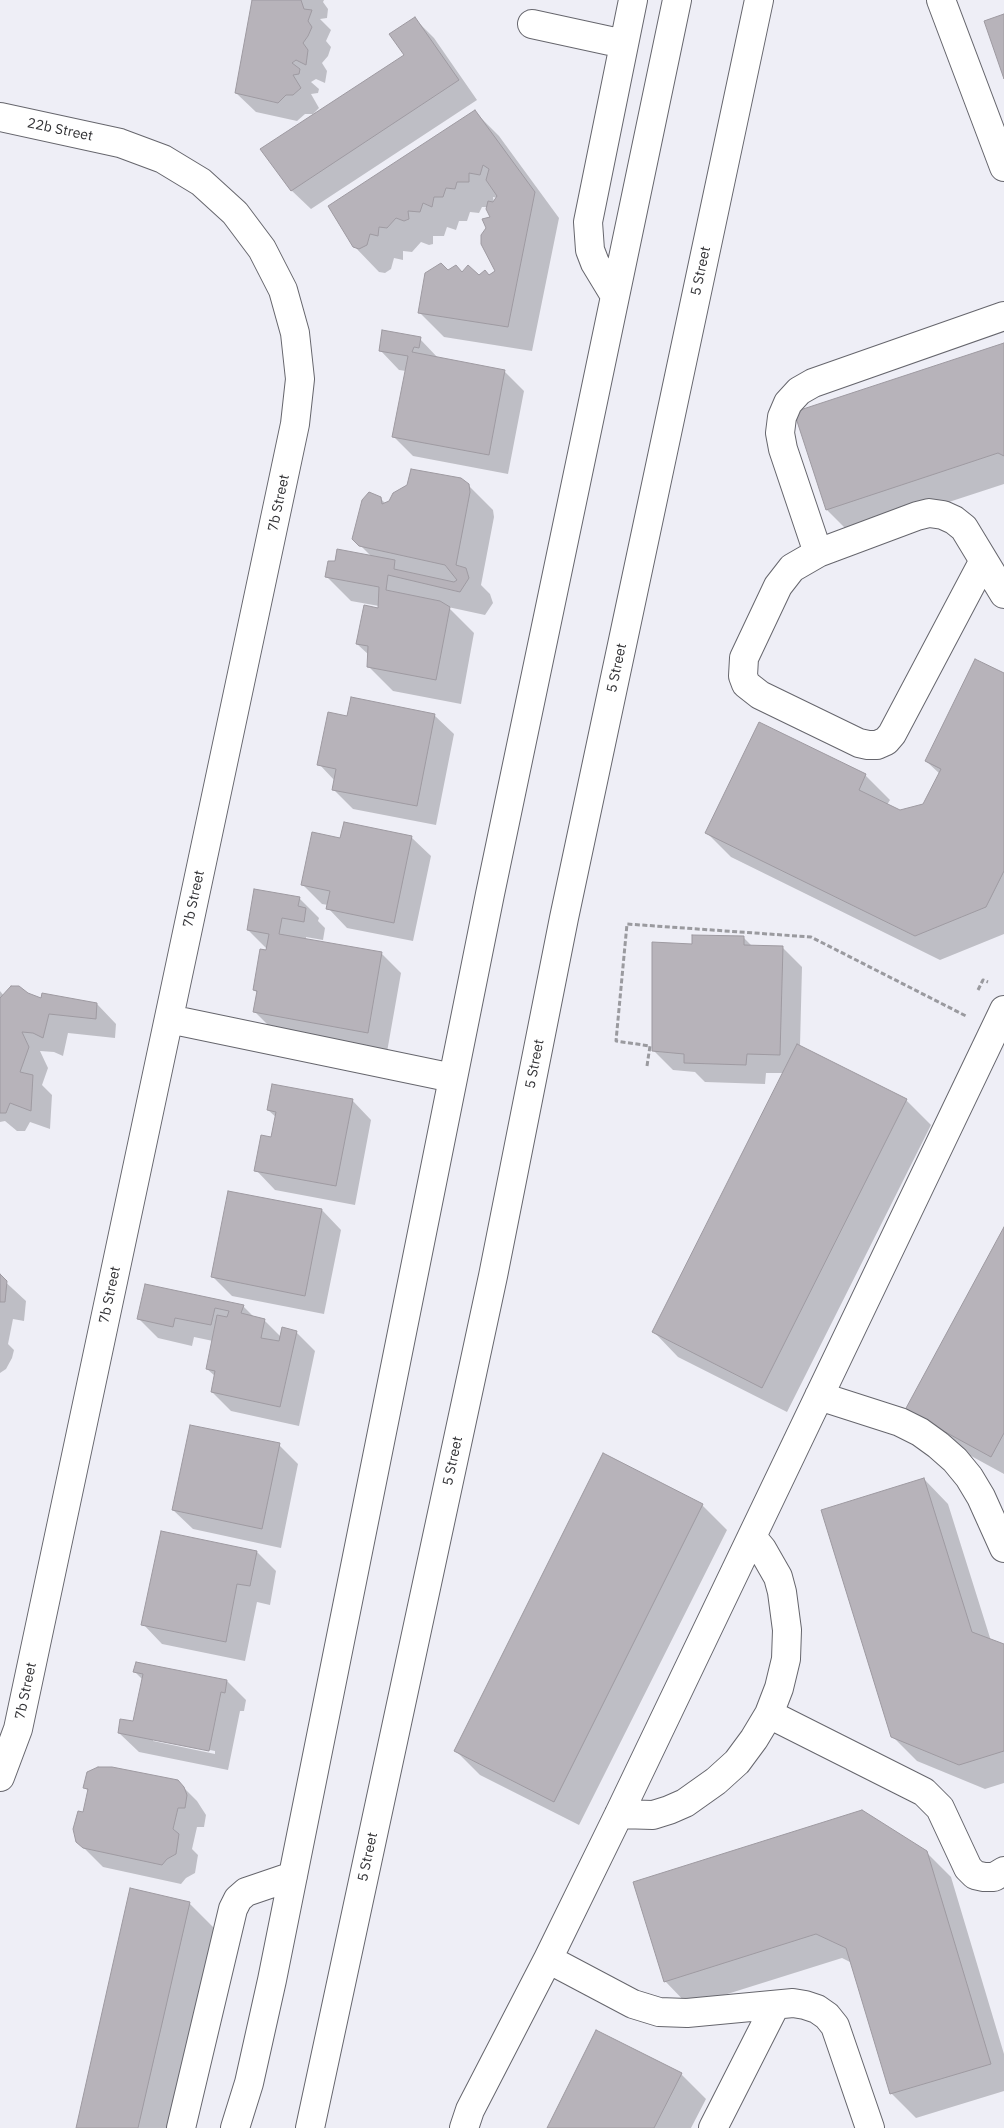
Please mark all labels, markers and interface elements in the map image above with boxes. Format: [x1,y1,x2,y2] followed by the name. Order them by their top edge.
[26,115,94,145] street label: 22b Street
[688,245,714,297] street label: 5 Street
[265,473,293,533] street label: 7b Street
[604,642,630,694] street label: 5 Street
[180,869,208,929] street label: 7b Street
[522,1038,548,1090] street label: 5 Street
[96,1265,124,1325] street label: 7b Street
[440,1435,466,1487] street label: 5 Street
[12,1661,40,1721] street label: 7b Street
[355,1831,381,1883] street label: 5 Street

